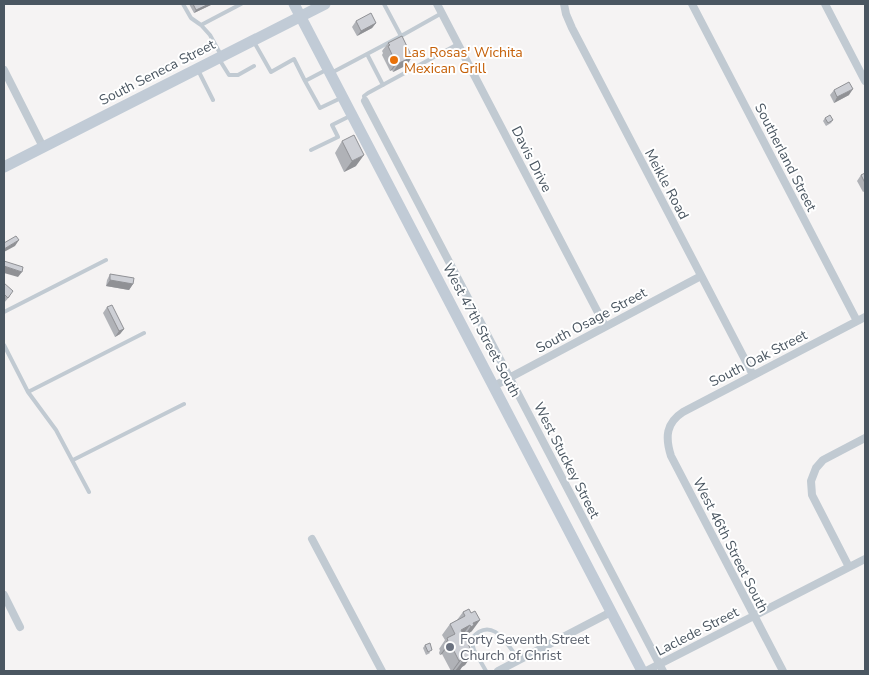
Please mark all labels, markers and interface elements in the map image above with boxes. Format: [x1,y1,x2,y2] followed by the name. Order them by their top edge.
[96,35,219,110] street label: South Seneca Street
[404,43,523,78] place label: Las Rosas' Wichita Mexican Grill
[388,54,400,66] marker: Las Rosas' Wichita Mexican Grill
[750,100,821,215] street label: Southerland Street
[507,123,556,195] street label: Davis Drive
[640,146,693,223] street label: Meikle Road
[438,260,525,401] street label: West 47th Street South
[532,283,650,358] street label: South Osage Street
[706,326,811,391] street label: South Oak Street
[529,399,604,522] street label: West Stuckey Street
[688,474,773,616] street label: West 46th Street South
[653,602,742,660] street label: Laclede Street
[460,630,590,665] place label: Forty Seventh Street Church of Christ
[444,641,456,653] marker: Forty Seventh Street Church of Christ

